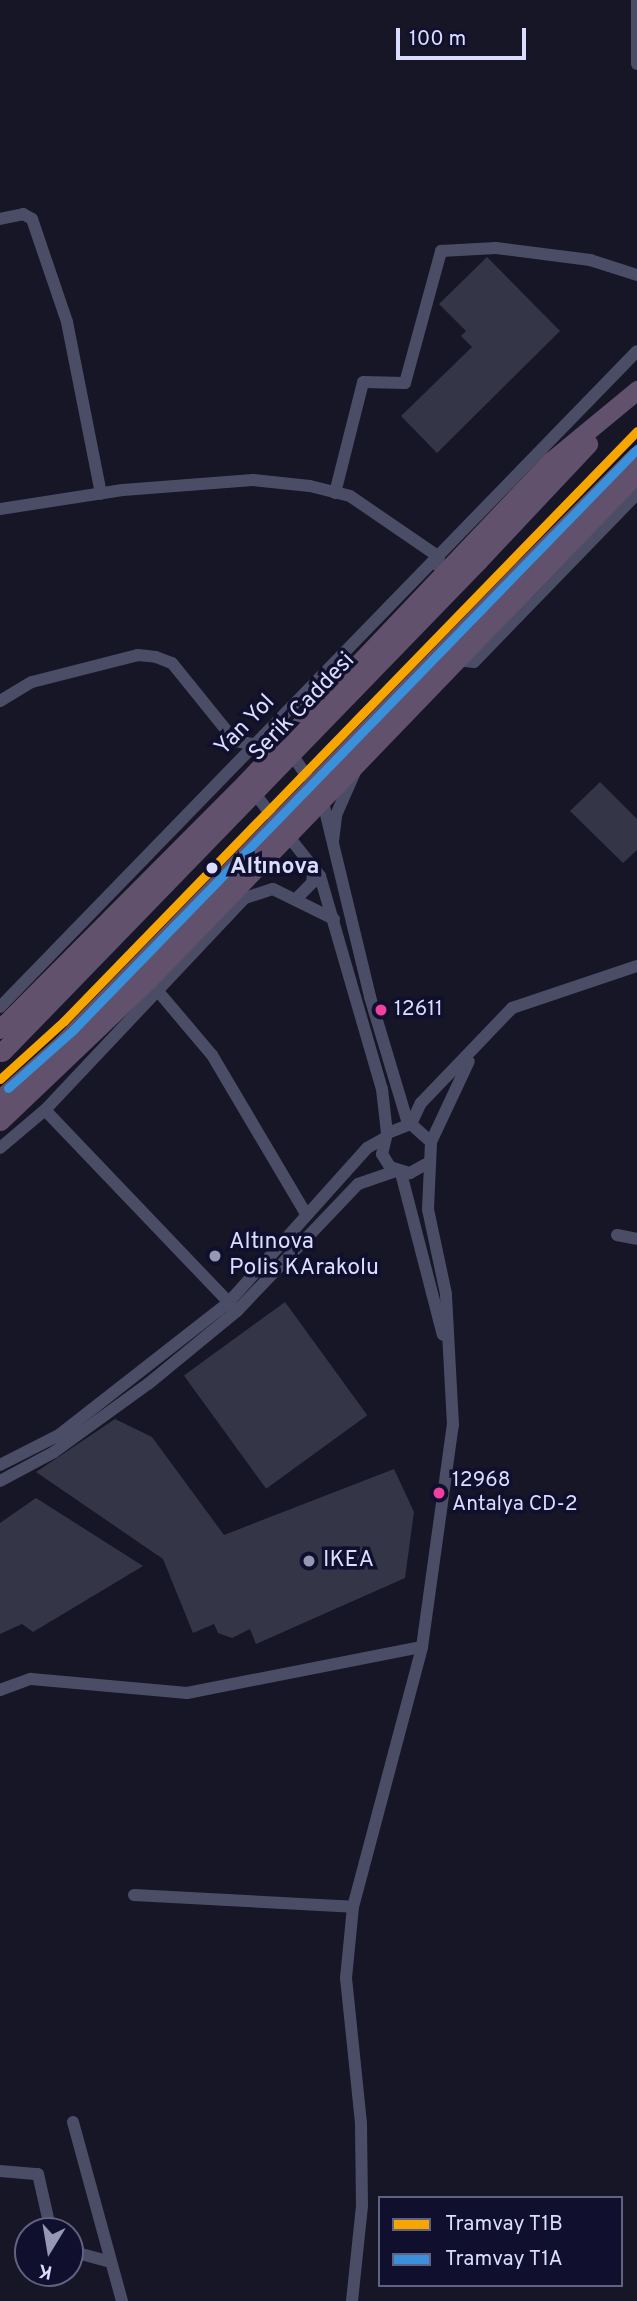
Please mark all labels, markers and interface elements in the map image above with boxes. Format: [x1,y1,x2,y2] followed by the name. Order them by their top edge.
[399,14,528,58] scale bar
[409,26,466,53] text: 100 m
[244,648,362,768] street label: Serik Caddesi
[210,689,282,763] street label: Yan Yol
[230,854,319,882] place label: Altınova
[201,857,223,879] marker: Altınova
[394,997,443,1023] place label: 12611
[374,1003,388,1017] marker: 12611
[229,1229,379,1283] place label: Altınova Polis KArakolu
[207,1248,223,1264] marker: Altınova Polis KArakolu
[452,1468,578,1518] place label: 12968 Antalya CD-2
[432,1486,446,1500] marker: 12968 Antalya CD-2
[323,1547,374,1575] place label: IKEA
[301,1553,317,1569] marker: IKEA
[378,2196,623,2287] legend
[445,2211,563,2238] text: Tramvay T1B
[14,2217,84,2287] north arrow
[445,2246,563,2273] text: Tramvay T1A
[36,2258,54,2284] text: K

